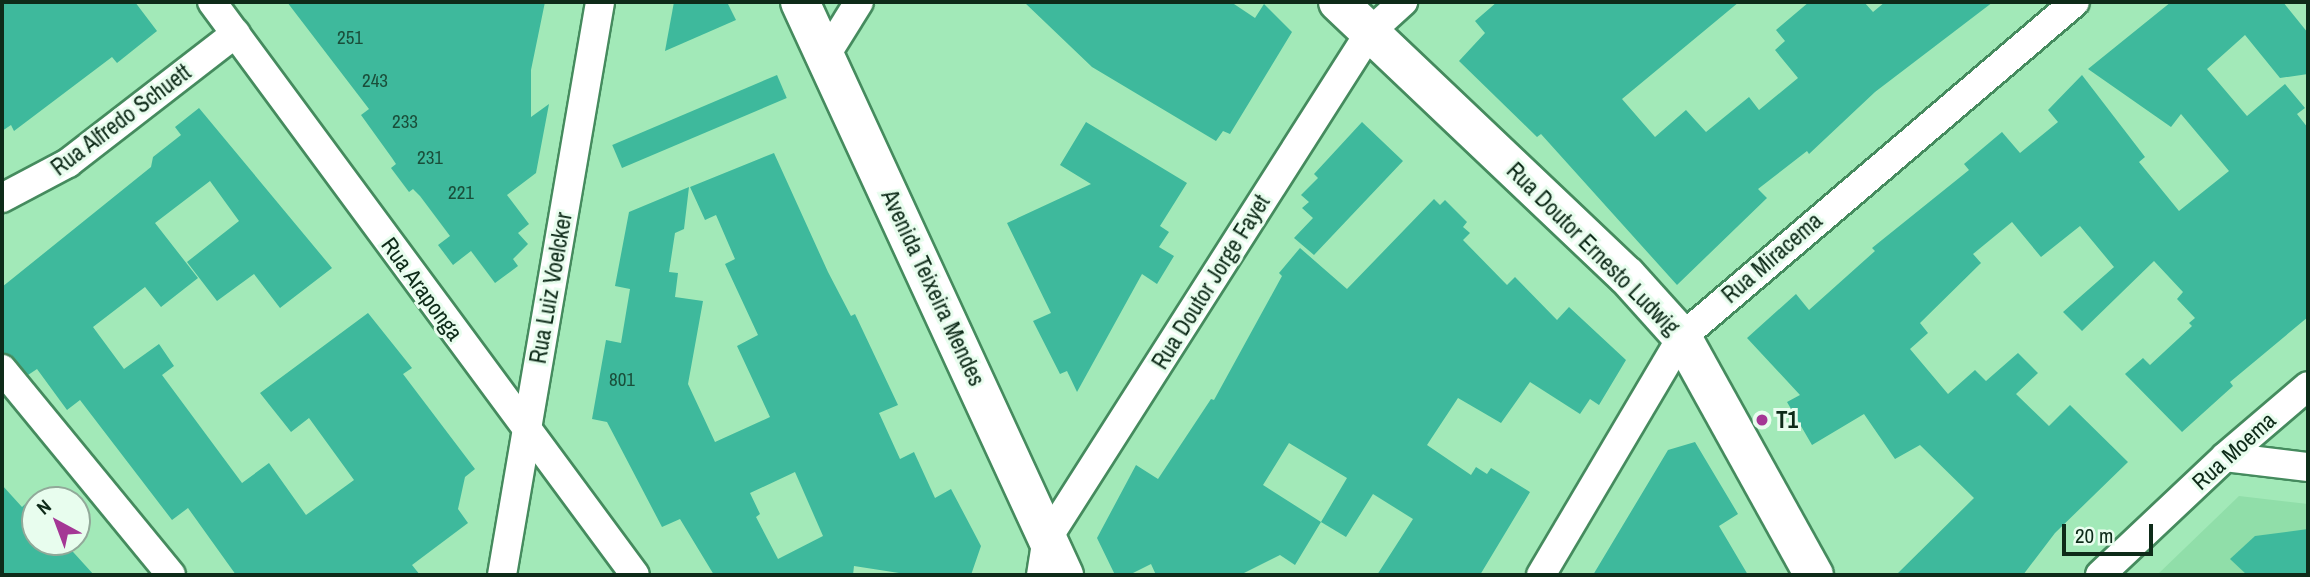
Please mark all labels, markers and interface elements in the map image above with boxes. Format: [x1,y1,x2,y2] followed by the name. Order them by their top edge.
[337,27,363,49] house number: 251
[45,58,197,182] street label: Rua Alfredo Schuett
[362,70,388,92] house number: 243
[392,111,418,133] house number: 233
[417,147,443,169] house number: 231
[1501,157,1685,341] street label: Rua Doutor Ernesto Ludwig
[448,182,474,204] house number: 221
[875,185,991,391] street label: Avenida Teixeira Mendes
[1146,190,1276,374] street label: Rua Doutor Jorge Fayet
[1716,207,1828,309] street label: Rua Miracema
[524,210,578,366] street label: Rua Luiz Voelcker
[375,232,469,346] street label: Rua Araponga
[609,369,635,391] house number: 801
[1776,406,1798,434] place label: T1
[2187,406,2281,496] street label: Rua Moema
[1754,412,1770,428] marker: T1
[21,486,91,556] north arrow
[31,493,56,520] text: N
[2065,510,2156,554] scale bar
[2075,521,2113,550] text: 20 m

